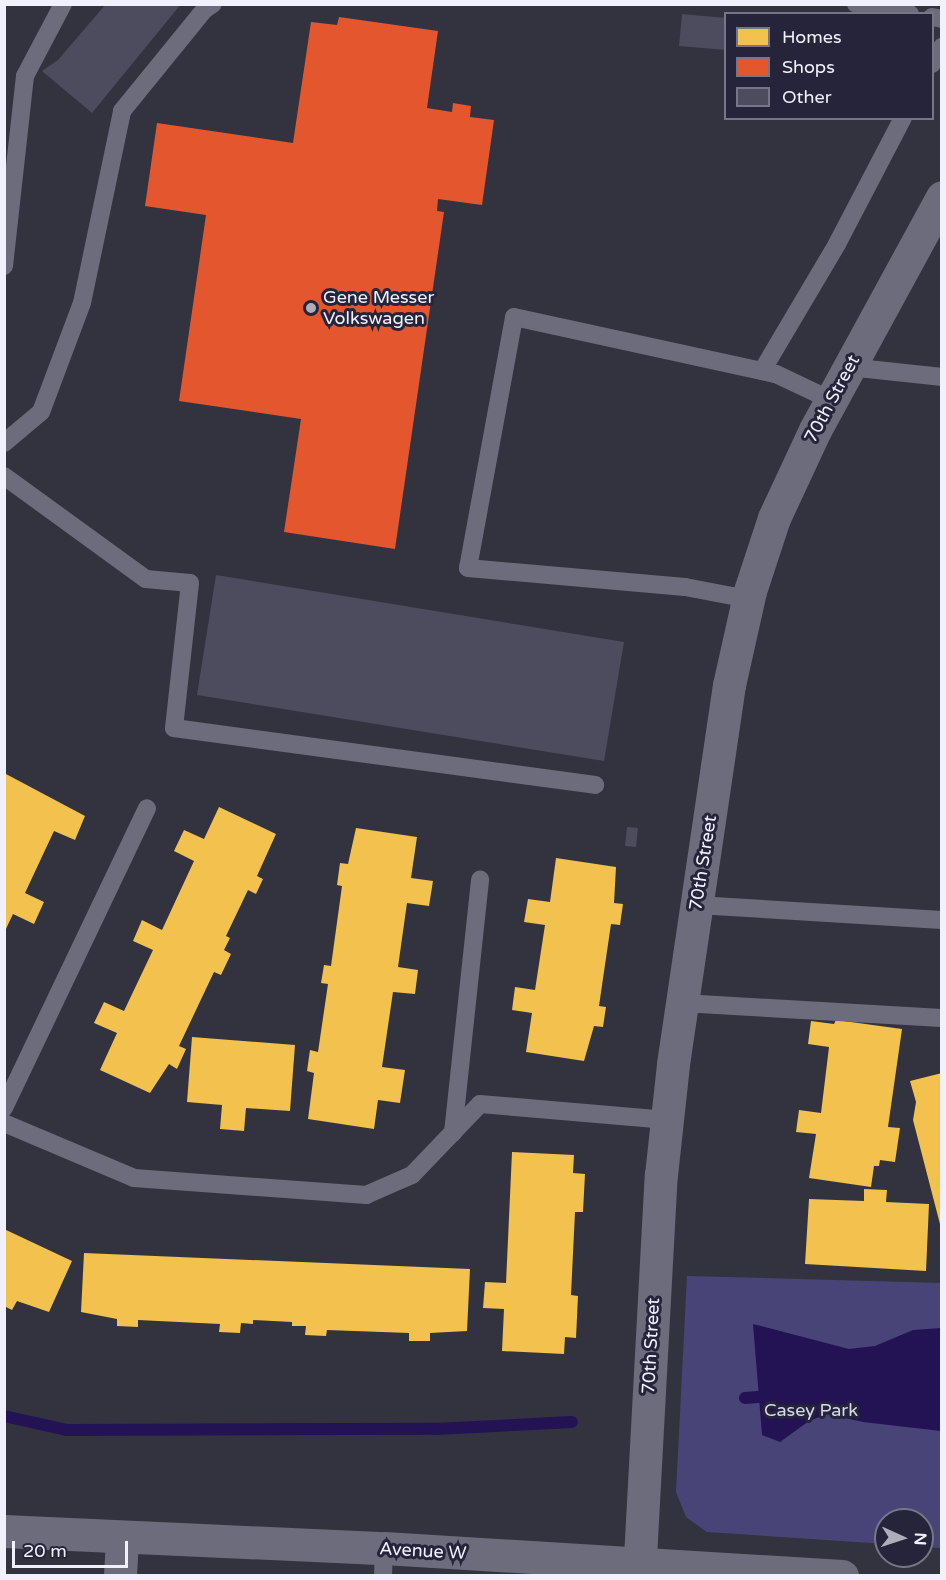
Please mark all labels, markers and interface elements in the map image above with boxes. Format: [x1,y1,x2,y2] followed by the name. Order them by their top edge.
[724,12,934,120] legend
[782,26,842,48] text: Homes
[782,56,835,78] text: Shops
[782,86,832,108] text: Other
[323,287,434,330] place label: Gene Messer Volkswagen
[304,301,318,315] marker: Gene Messer Volkswagen
[800,351,864,447] street label: 70th Street
[685,814,721,912] street label: 70th Street
[638,1297,664,1395] street label: 70th Street
[764,1399,858,1421] park label: Casey Park
[874,1508,934,1568] north arrow
[15,1529,130,1567] scale bar
[910,1532,930,1546] text: N
[379,1538,467,1564] street label: Avenue W
[23,1540,67,1562] text: 20 m

